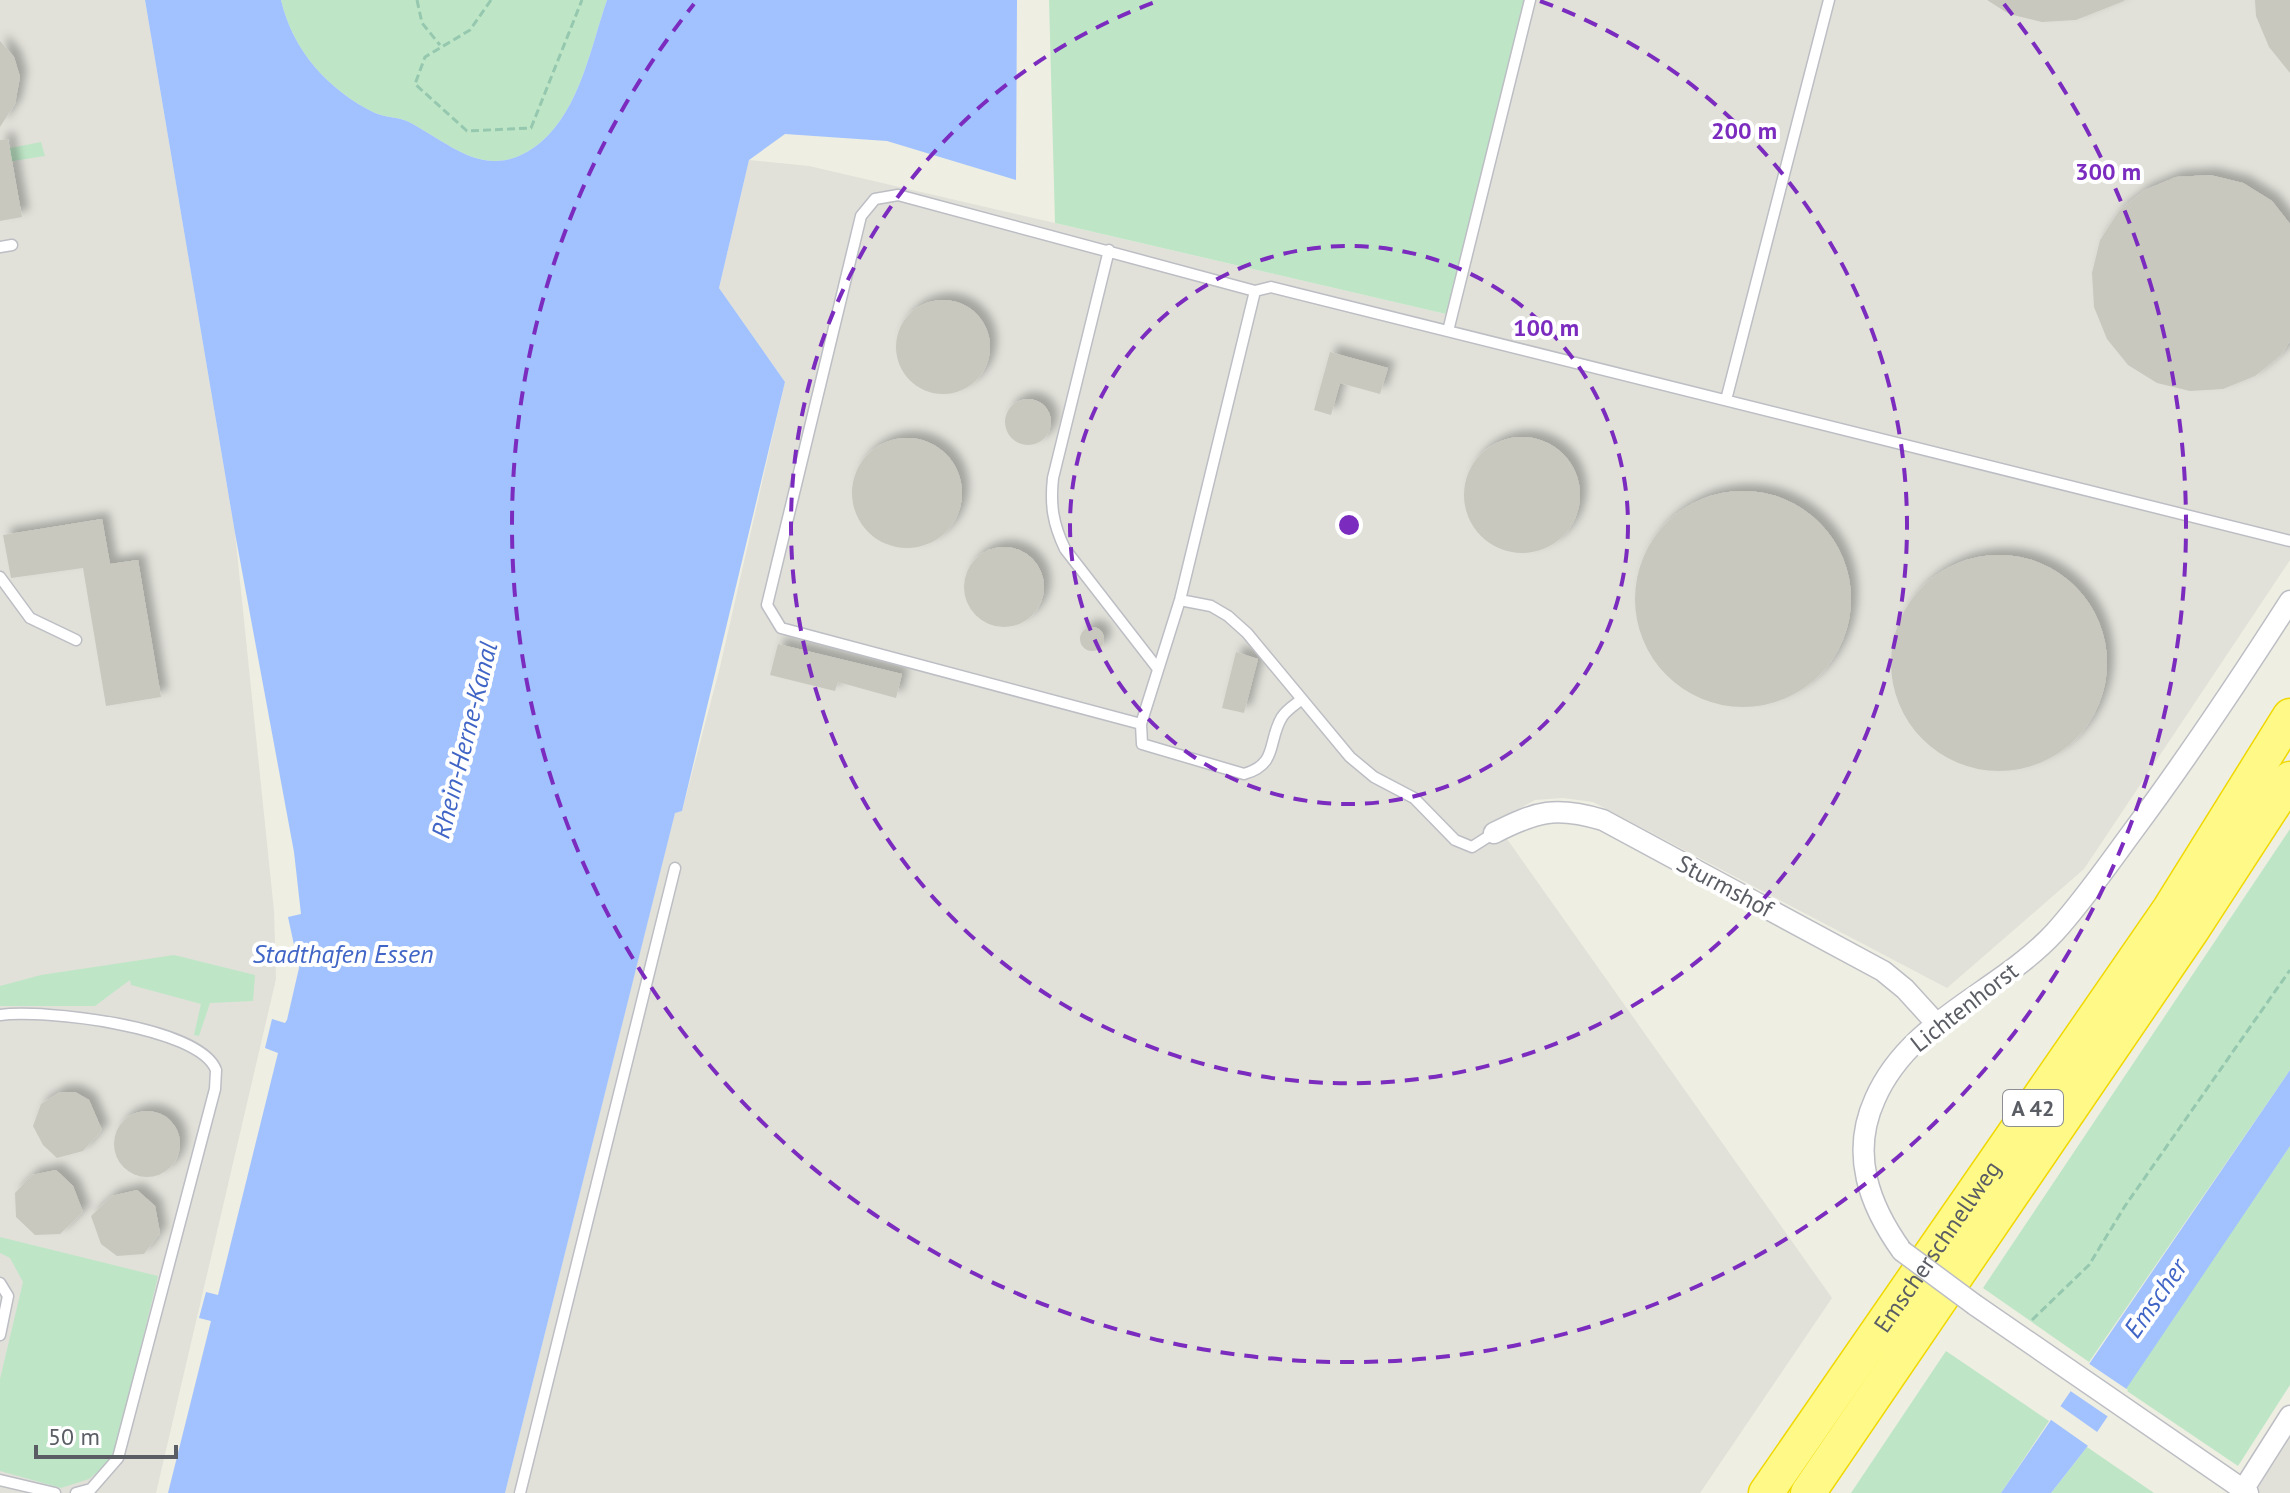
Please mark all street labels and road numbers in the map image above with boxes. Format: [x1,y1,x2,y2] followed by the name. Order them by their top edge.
[1671,848,1780,925] street label: Sturmshof
[1904,955,2024,1059] street label: Lichtenhorst
[2003,1090,2063,1126] road number: A 42
[1866,1154,2007,1338] street label: Emscherschnellweg

